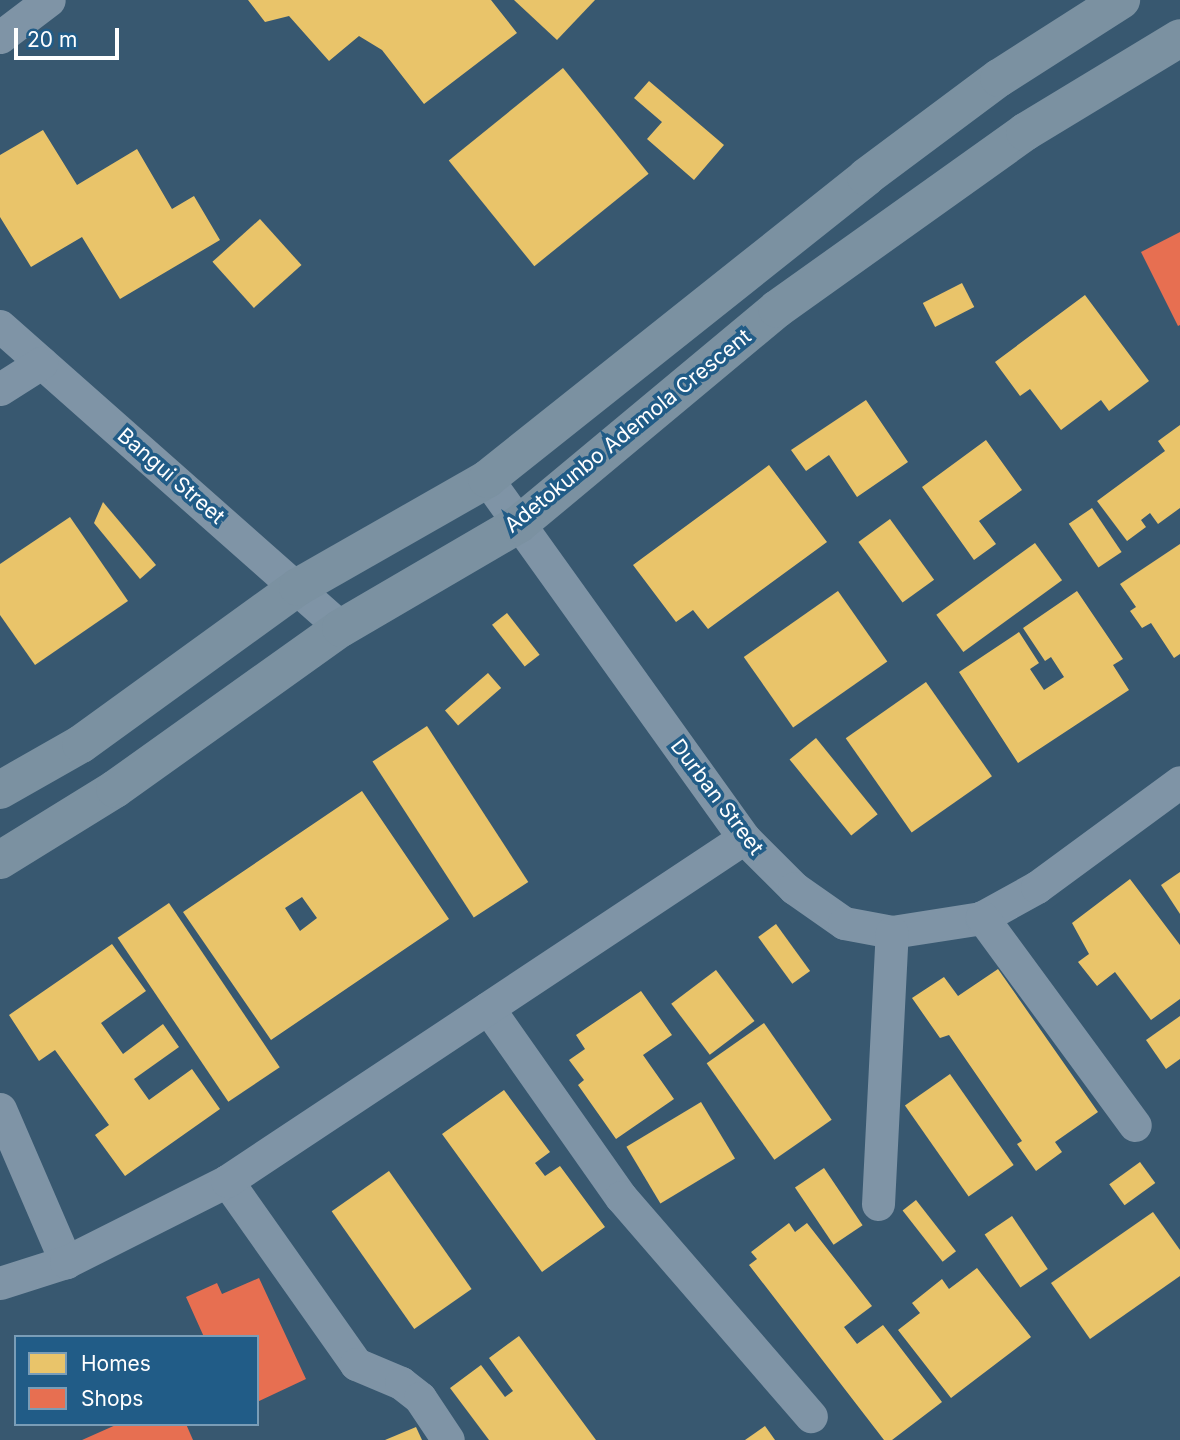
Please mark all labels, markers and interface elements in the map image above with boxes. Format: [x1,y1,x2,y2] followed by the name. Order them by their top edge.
[18,14,122,58] scale bar
[27,27,77,52] text: 20 m
[500,324,756,538] street label: Adetokunbo Ademola Crescent
[112,423,230,529] street label: Bangui Street
[665,734,769,860] street label: Durban Street
[14,1335,259,1426] legend
[81,1351,151,1376] text: Homes
[81,1386,143,1411] text: Shops

